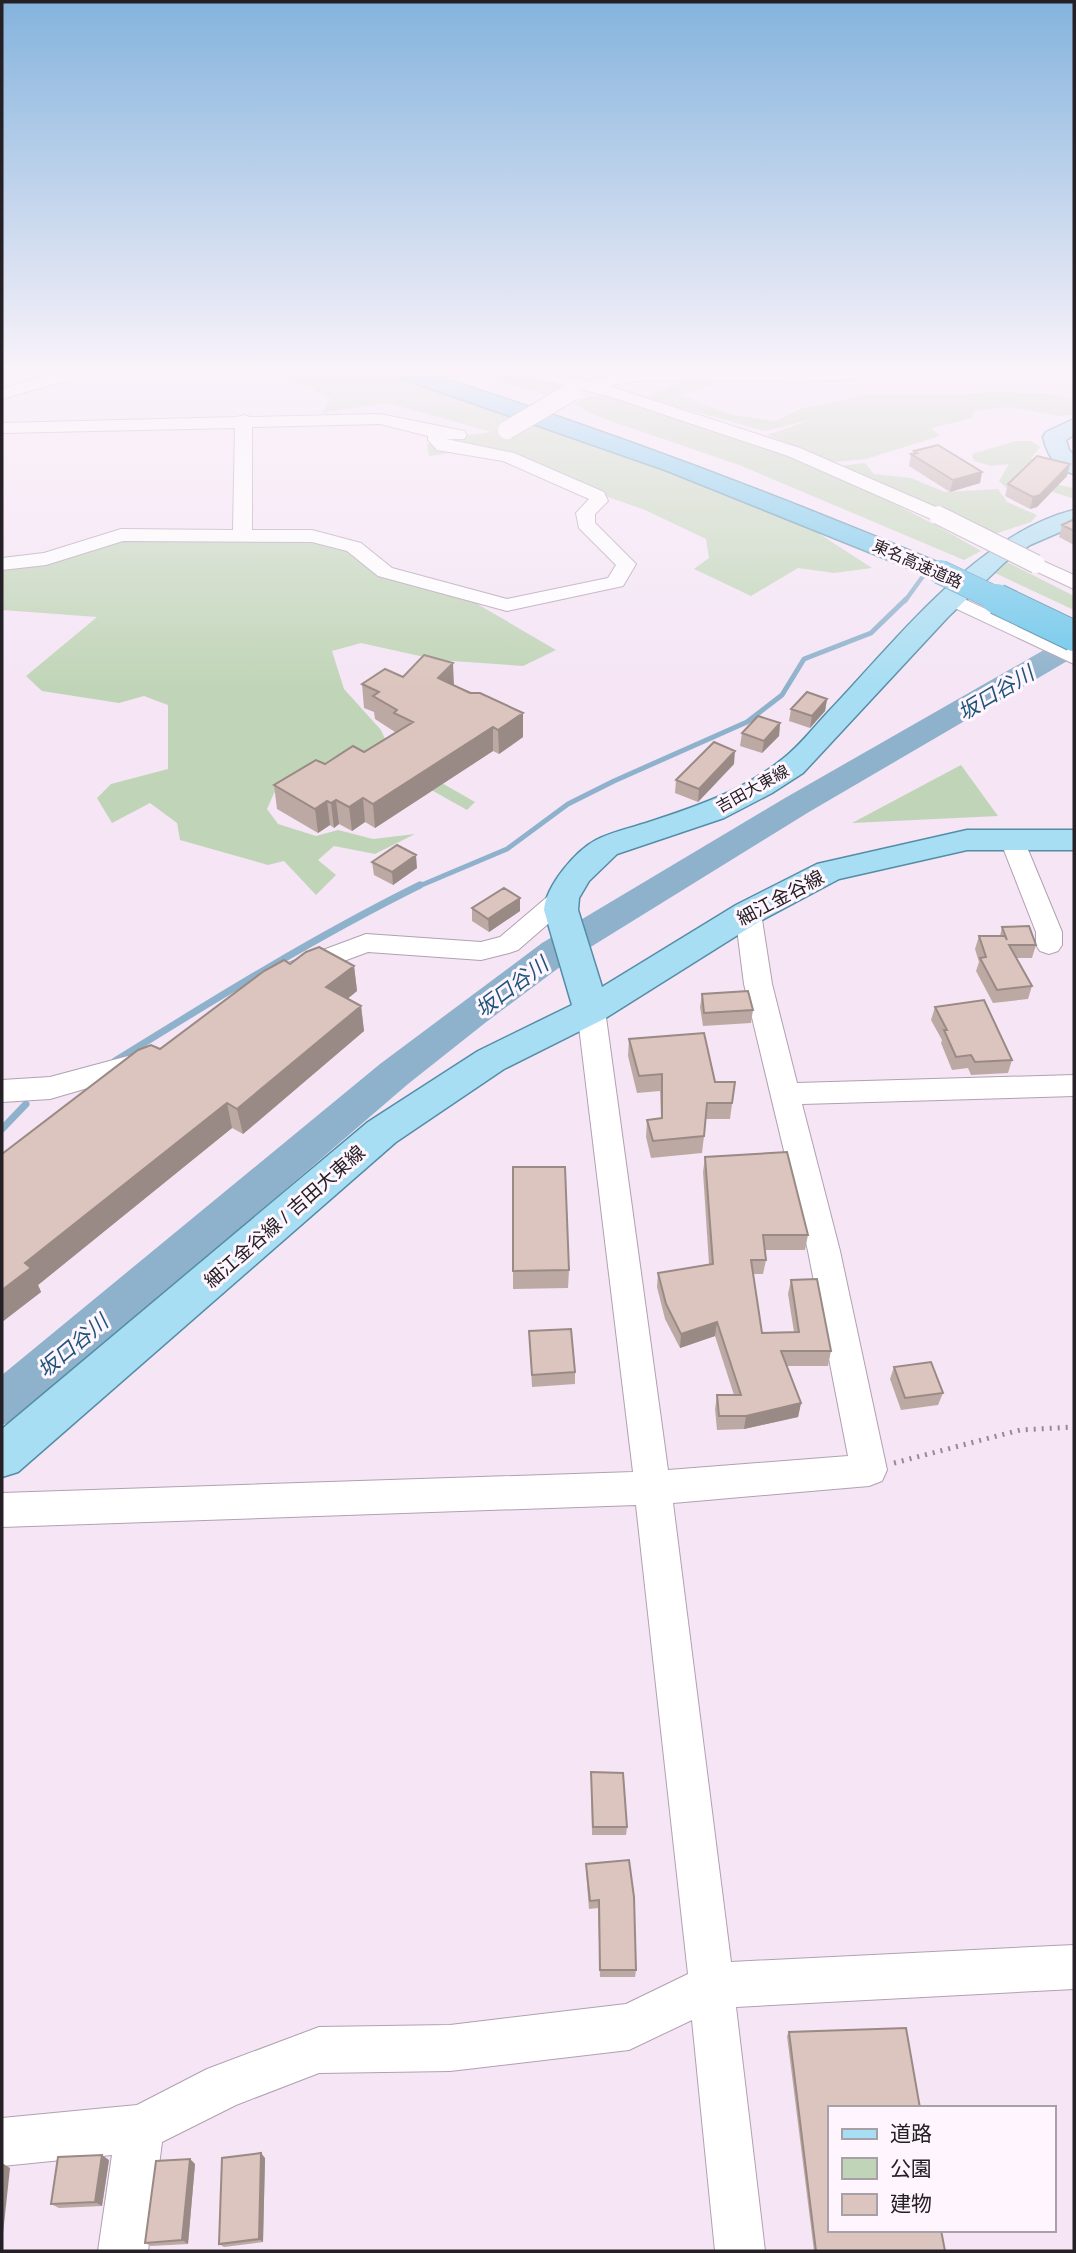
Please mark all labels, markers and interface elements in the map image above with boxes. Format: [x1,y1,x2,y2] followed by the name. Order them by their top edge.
[870,535,966,591] street label: 東名高速道路
[953,659,1039,724] water label: 坂口谷川
[712,760,792,816] street label: 吉田大東線
[733,865,827,929] street label: 細江金谷線
[470,950,554,1021] water label: 坂口谷川
[199,1140,369,1292] street label: 細江金谷線 / 吉田大東線
[32,1307,114,1382] water label: 坂口谷川
[828,2106,1055,2232] legend
[890,2120,932,2145] text: 道路
[890,2155,932,2180] text: 公園
[890,2190,932,2215] text: 建物

